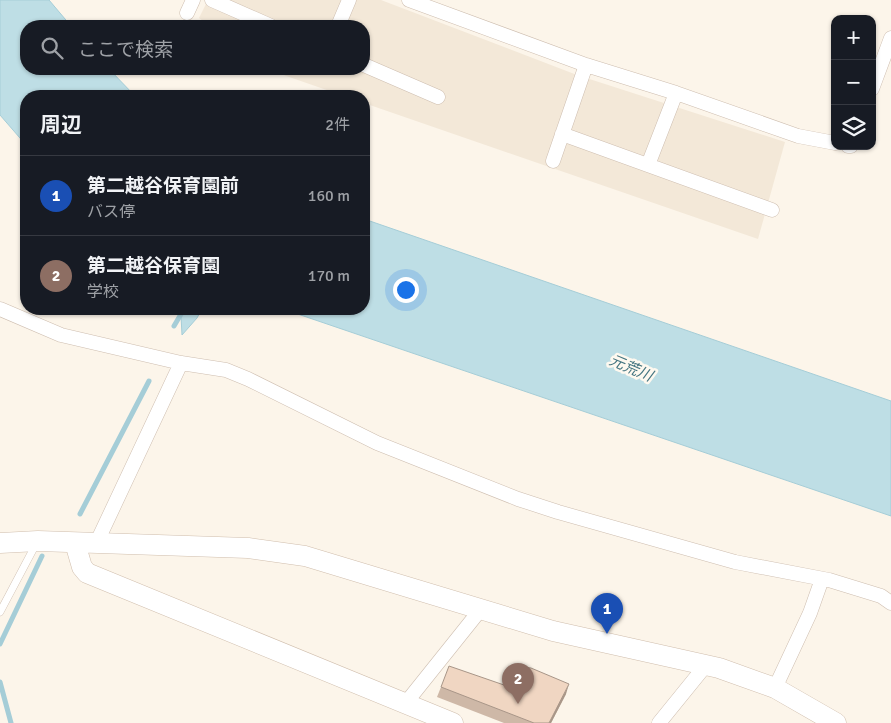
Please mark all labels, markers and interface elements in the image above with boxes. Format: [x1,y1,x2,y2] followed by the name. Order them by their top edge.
[831,15,876,150] map controls
[831,15,876,60] button: +
[20,20,370,75] search box
[38,34,66,62] icon: search
[78,38,173,62] text: ここで検索
[831,60,876,105] button: −
[831,105,876,150] button: layers
[40,112,82,138] text: 周辺
[325,115,350,135] text: 2件
[87,174,239,198] text: 第二越谷保育園前
[52,186,60,206] text: 1
[308,186,350,206] text: 160 m
[87,202,135,222] text: バス停
[87,254,220,278] text: 第二越谷保育園
[52,266,60,286] text: 2
[308,266,350,286] text: 170 m
[393,277,419,303] your location
[87,282,119,302] text: 学校
[607,351,657,386] water label: 元荒川
[591,593,623,634] pin: 1
[502,663,534,704] pin: 2

